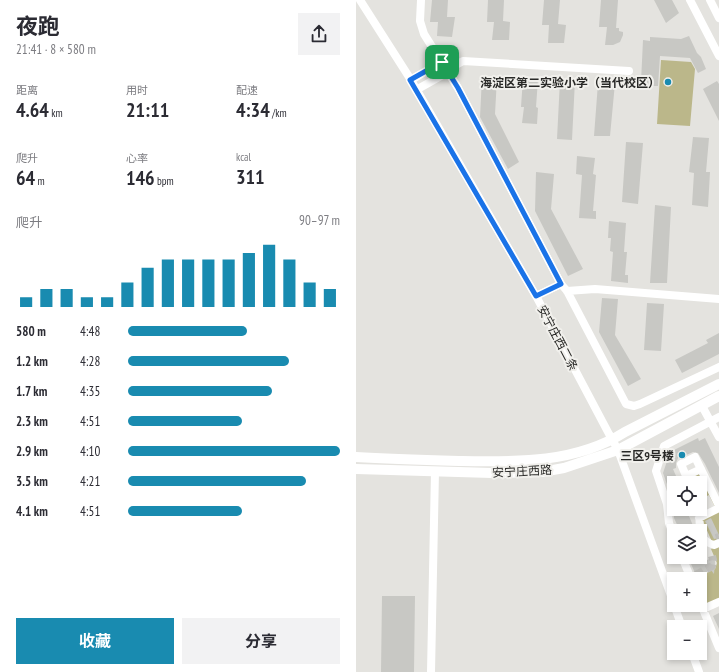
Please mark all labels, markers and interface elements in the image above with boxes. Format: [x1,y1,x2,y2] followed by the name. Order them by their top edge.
[16,12,60,40] text: 夜跑
[298,13,340,55] button: share
[16,41,96,58] text: 21:41 · 8 × 580 m
[425,45,459,79] pin
[431,51,453,73] icon: arrive
[480,75,660,90] place label: 海淀区第二实验小学（当代校区）
[663,77,673,87] marker: 海淀区第二实验小学（当代校区）
[16,83,38,97] text: 距离
[126,83,148,97] text: 用时
[236,83,258,97] text: 配速
[16,97,49,123] text: 4.64
[126,97,169,123] text: 21:11
[236,97,270,123] text: 4:34
[49,106,63,120] text: km
[270,106,287,120] text: /km
[236,150,251,164] text: kcal
[16,151,38,165] text: 爬升
[126,151,148,165] text: 心率
[236,164,265,190] text: 311
[16,165,35,191] text: 64
[126,165,155,191] text: 146
[35,174,45,188] text: m
[155,174,174,188] text: bpm
[299,212,340,229] text: 90–97 m
[16,214,42,231] text: 爬升
[534,303,582,373] street label: 安宁庄西二条
[16,323,46,340] text: 580 m
[80,323,100,340] text: 4:48
[16,353,48,370] text: 1.2 km
[80,353,100,370] text: 4:28
[16,383,47,400] text: 1.7 km
[80,383,100,400] text: 4:35
[16,413,48,430] text: 2.3 km
[80,413,100,430] text: 4:51
[16,443,48,460] text: 2.9 km
[80,443,100,460] text: 4:10
[620,448,674,463] place label: 三区9号楼
[677,450,687,460] marker: 三区9号楼
[492,462,552,480] street label: 安宁庄西路
[16,473,48,490] text: 3.5 km
[80,473,100,490] text: 4:21
[667,476,707,660] map controls
[667,476,707,516] button: locate
[16,503,48,520] text: 4.1 km
[80,503,100,520] text: 4:51
[667,524,707,564] button: layers
[667,572,707,612] button: +
[16,618,174,664] button: 收藏
[182,618,340,664] button: 分享
[667,620,707,660] button: −

